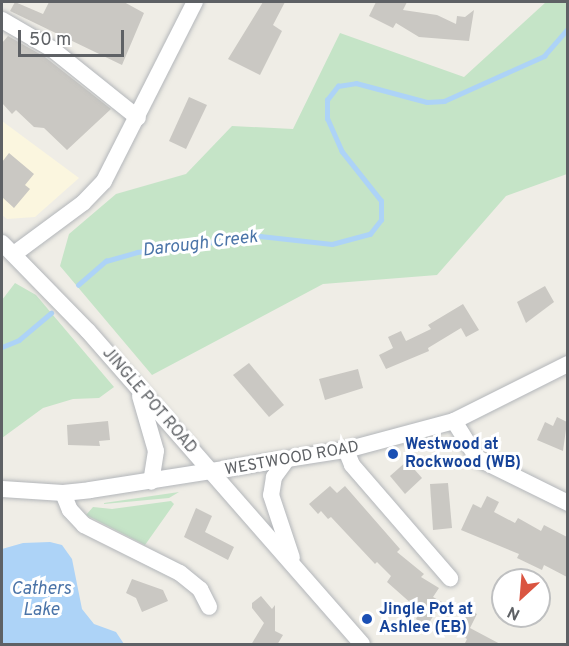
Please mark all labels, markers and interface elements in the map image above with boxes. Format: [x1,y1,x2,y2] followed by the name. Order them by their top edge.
[21,18,128,56] scale bar
[29,29,71,52] text: 50 m
[141,227,259,263] water label: Darough Creek
[97,344,201,458] street label: JINGLE POT ROAD
[405,435,521,473] place label: Westwood at Rockwood (WB)
[224,438,360,480] street label: WESTWOOD ROAD
[386,447,400,461] marker: Westwood at Rockwood (WB)
[491,568,551,628] north arrow
[11,580,71,622] water label: Cathers Lake
[379,600,473,638] place label: Jingle Pot at Ashlee (EB)
[504,601,524,624] text: N
[360,612,374,626] marker: Jingle Pot at Ashlee (EB)

